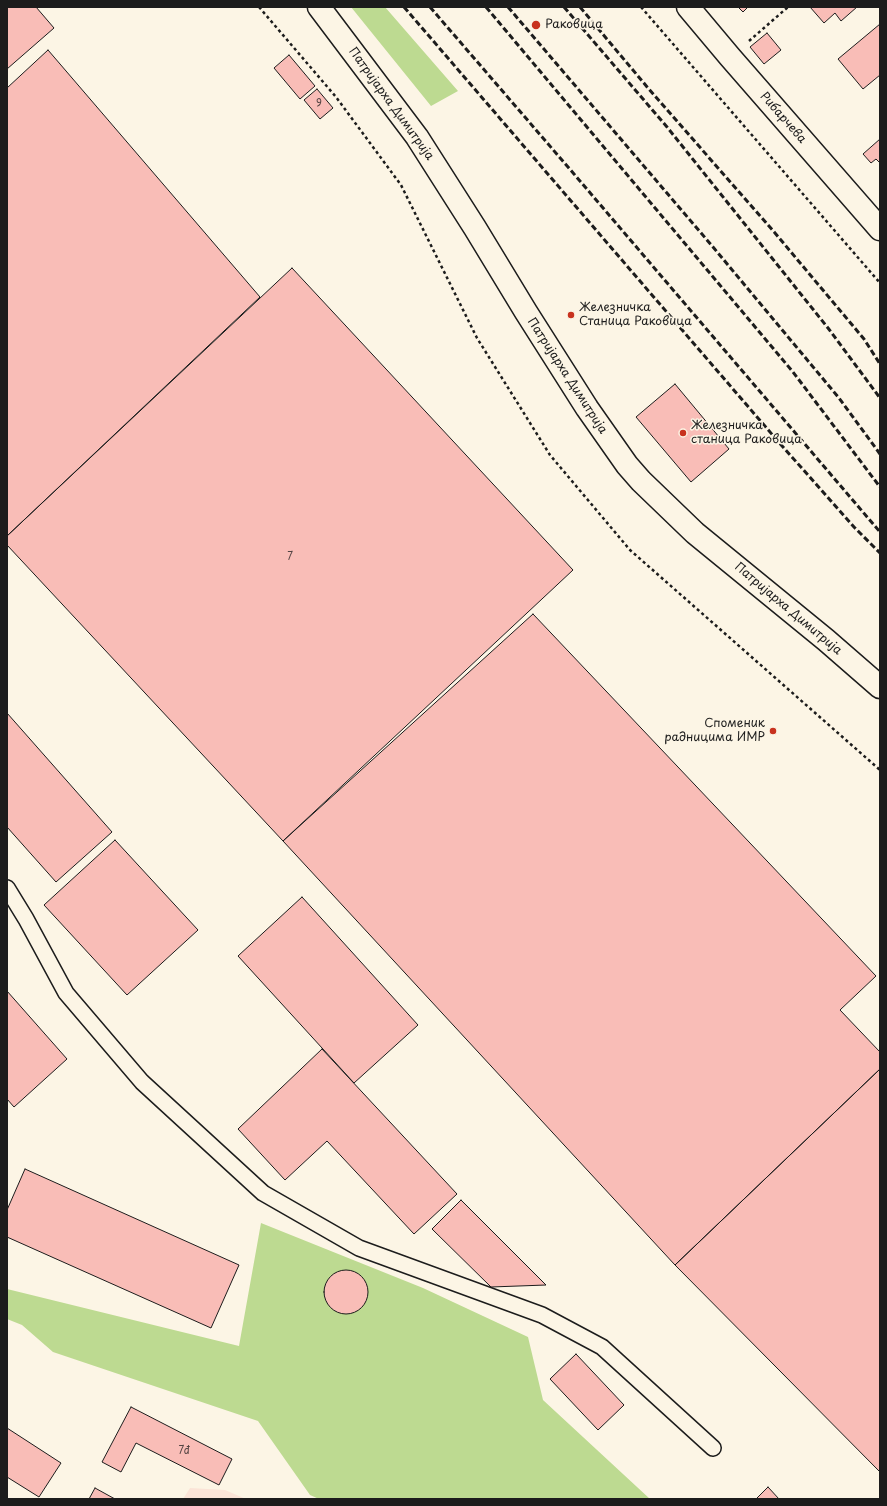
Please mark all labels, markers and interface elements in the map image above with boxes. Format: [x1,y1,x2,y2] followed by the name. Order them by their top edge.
[545,18,603,32] place label: Раковица
[530,19,542,31] marker: Раковица
[345,45,437,163] street label: Патријарха Димитрија
[757,89,809,147] street label: Рибарчева
[316,98,322,110] house number: 9
[579,301,692,329] place label: Железничка Станица Раковица
[566,310,576,320] marker: Железничка Станица Раковица
[524,315,610,437] street label: Патријарха Димитрија
[691,419,802,447] place label: Железничка станица Раковица
[678,428,688,438] marker: Железничка станица Раковица
[287,551,293,563] house number: 7
[731,560,845,658] street label: Патријарха Димитрија
[664,717,765,745] place label: Споменик радницима ИМР
[768,726,778,736] marker: Споменик радницима ИМР
[178,1445,190,1457] house number: 7đ

